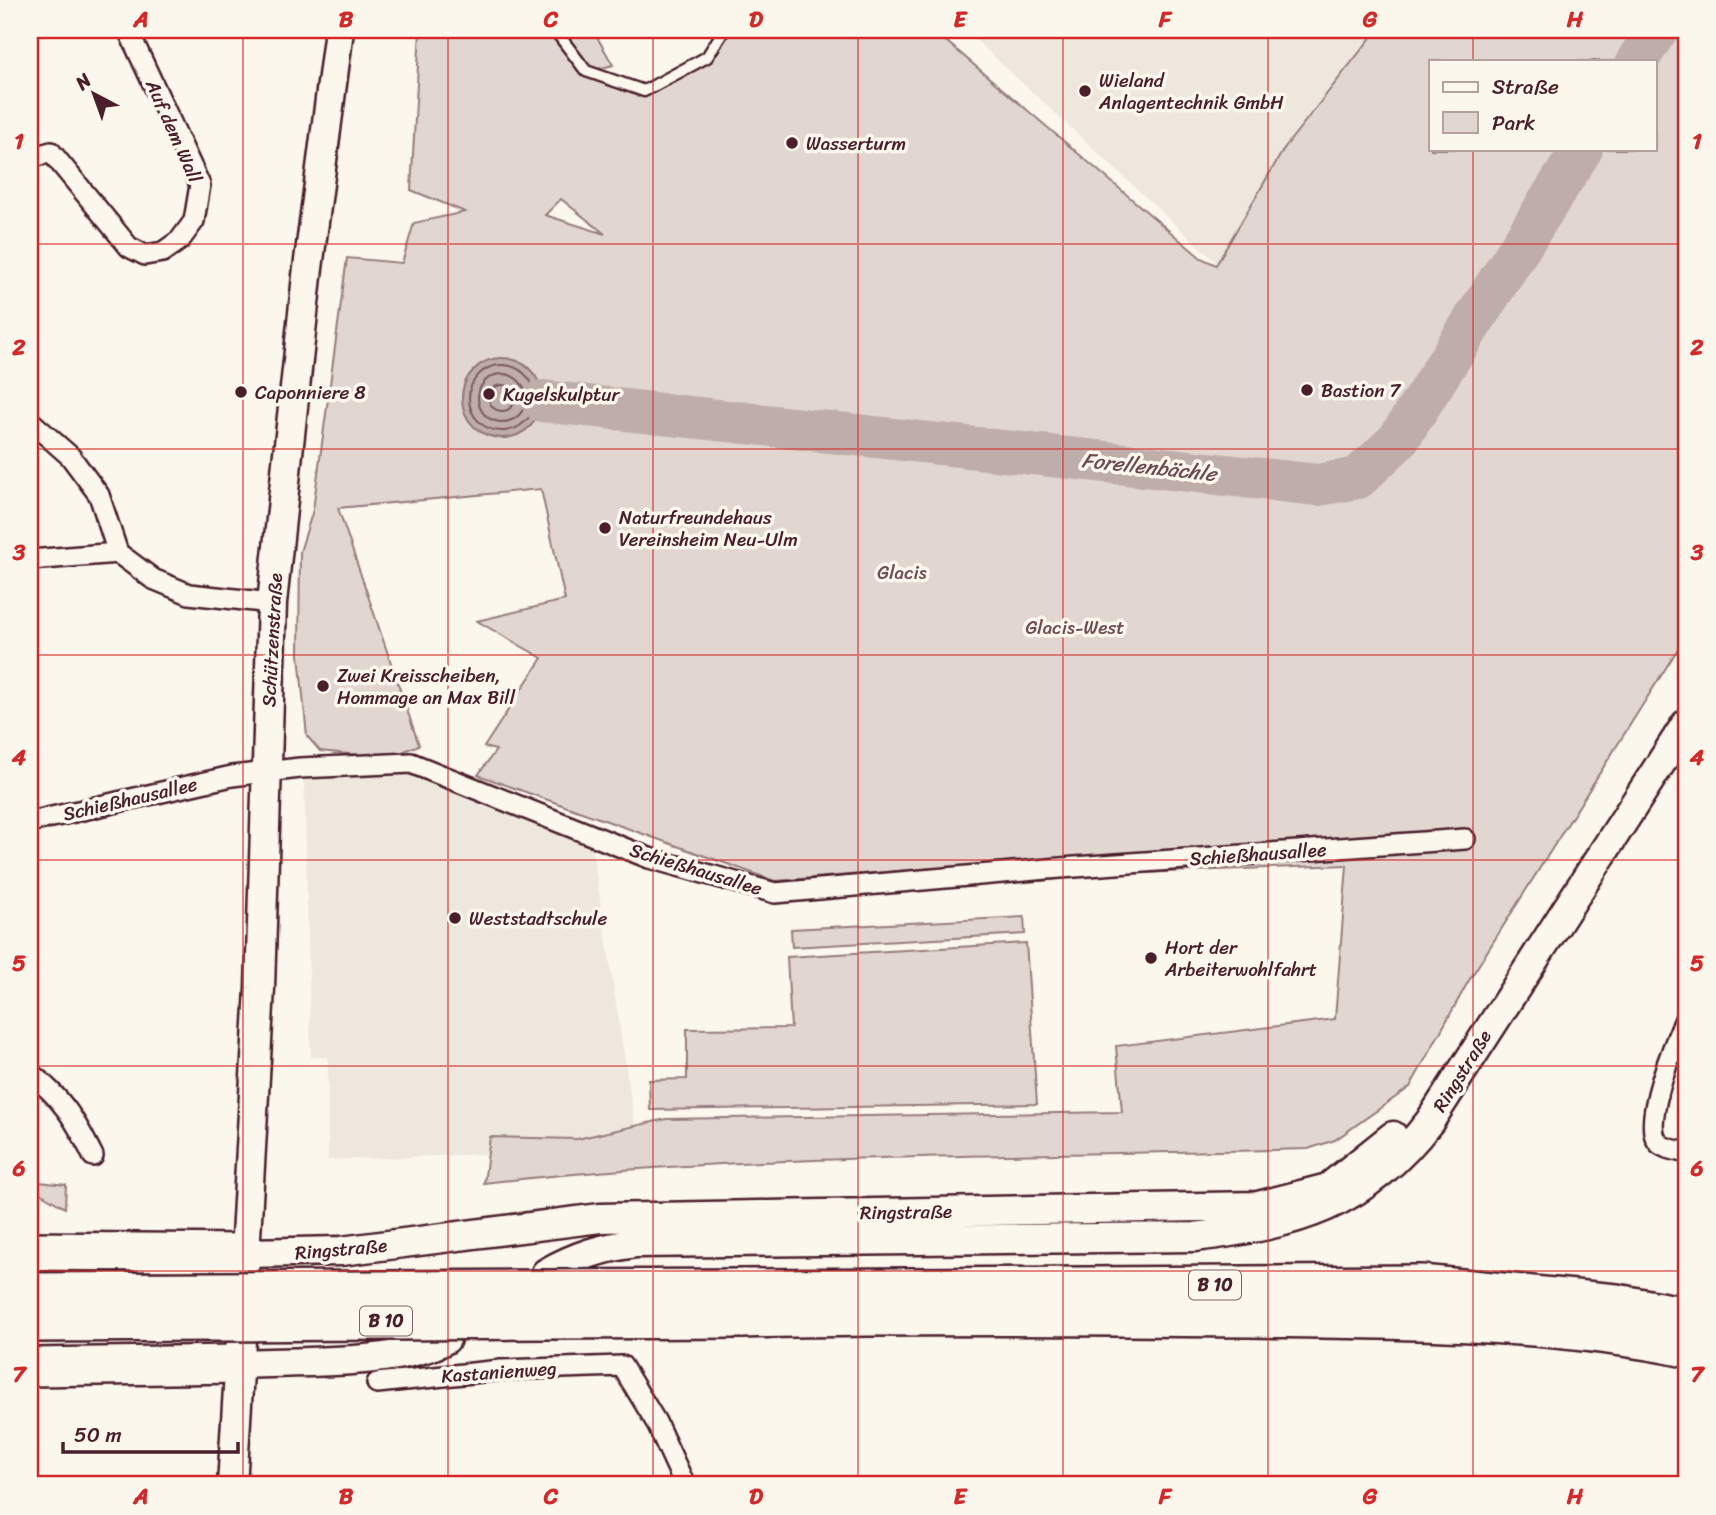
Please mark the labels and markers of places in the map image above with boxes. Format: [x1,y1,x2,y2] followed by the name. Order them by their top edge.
[1098,64,1284,119] place label: Wieland Anlagentechnik GmbH
[1077,83,1093,99] marker: Wieland Anlagentechnik GmbH
[806,127,906,160] place label: Wasserturm
[784,135,800,151] marker: Wasserturm
[1321,374,1401,407] place label: Bastion 7
[255,376,366,409] place label: Caponniere 8
[503,378,621,411] place label: Kugelskulptur
[1299,382,1315,398] marker: Bastion 7
[233,384,249,400] marker: Caponniere 8
[481,386,497,402] marker: Kugelskulptur
[619,501,798,556] place label: Naturfreundehaus Vereinsheim Neu-Ulm
[597,520,613,536] marker: Naturfreundehaus Vereinsheim Neu-Ulm
[337,659,516,714] place label: Zwei Kreisscheiben, Hommage an Max Bill
[315,678,331,694] marker: Zwei Kreisscheiben, Hommage an Max Bill
[469,902,608,935] place label: Weststadtschule
[447,910,463,926] marker: Weststadtschule
[1164,931,1317,986] place label: Hort der Arbeiterwohlfahrt
[1143,950,1159,966] marker: Hort der Arbeiterwohlfahrt

